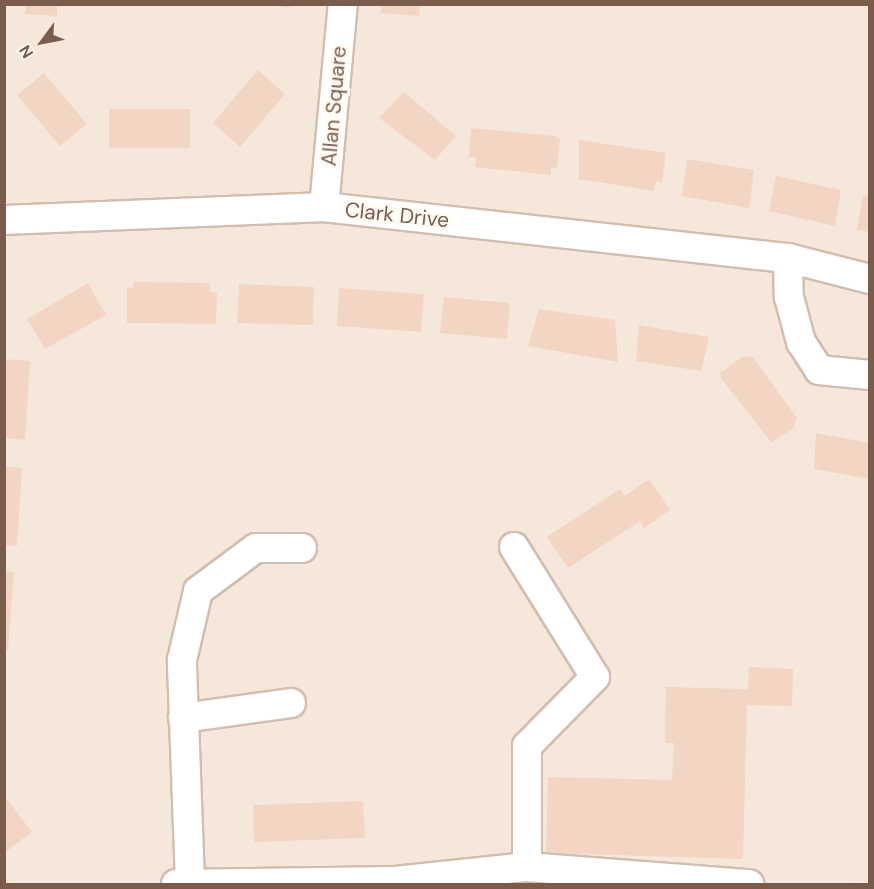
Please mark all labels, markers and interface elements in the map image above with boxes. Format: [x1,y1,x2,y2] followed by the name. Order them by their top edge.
[12,12,72,72] north arrow
[14,41,38,62] text: N
[316,45,352,167] street label: Allan Square
[344,197,450,233] street label: Clark Drive

